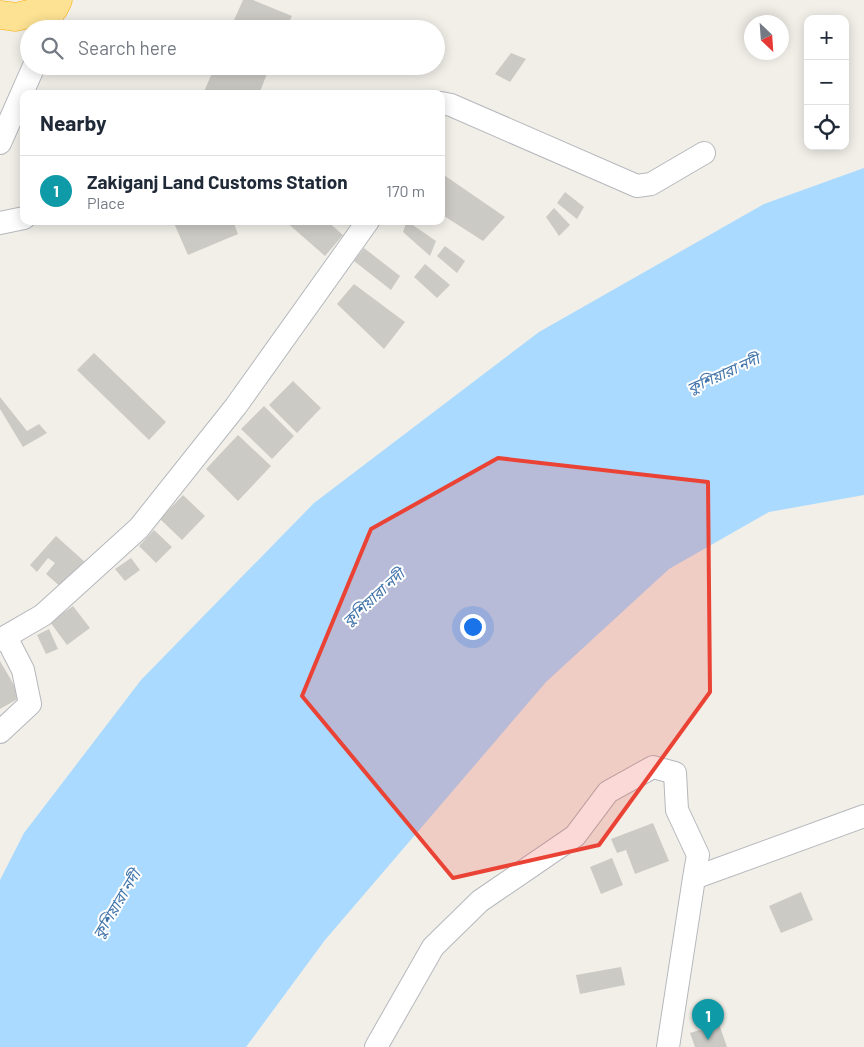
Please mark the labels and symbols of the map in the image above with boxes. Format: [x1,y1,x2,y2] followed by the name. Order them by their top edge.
[744,15,789,60] north arrow
[684,348,765,398] water label: কুশিয়ারা নদী
[338,563,410,630] water label: কুশিয়ারা নদী
[460,614,486,640] your location
[88,864,146,942] water label: কুশিয়ারা নদী
[692,999,724,1040] pin: 1

